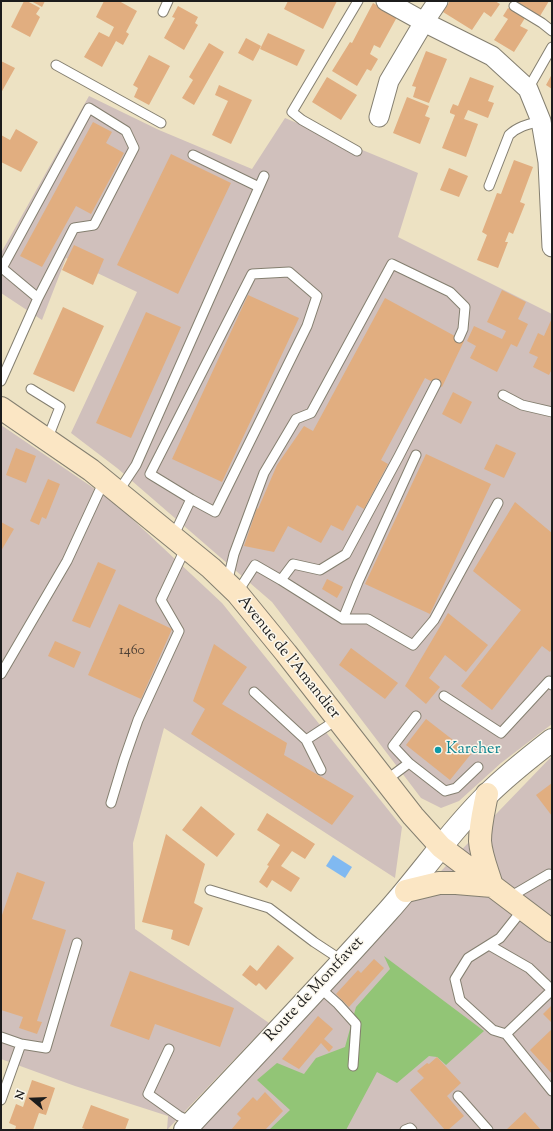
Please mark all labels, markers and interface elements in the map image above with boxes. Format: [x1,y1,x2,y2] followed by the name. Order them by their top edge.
[232,592,344,724] street label: Avenue de l'Amandier
[119,644,145,660] house number: 1460
[446,740,501,760] place label: Karcher
[433,745,443,755] marker: Karcher
[261,934,369,1046] street label: Route de Montfavet
[12,1079,52,1119] north arrow
[12,1088,30,1102] text: N

